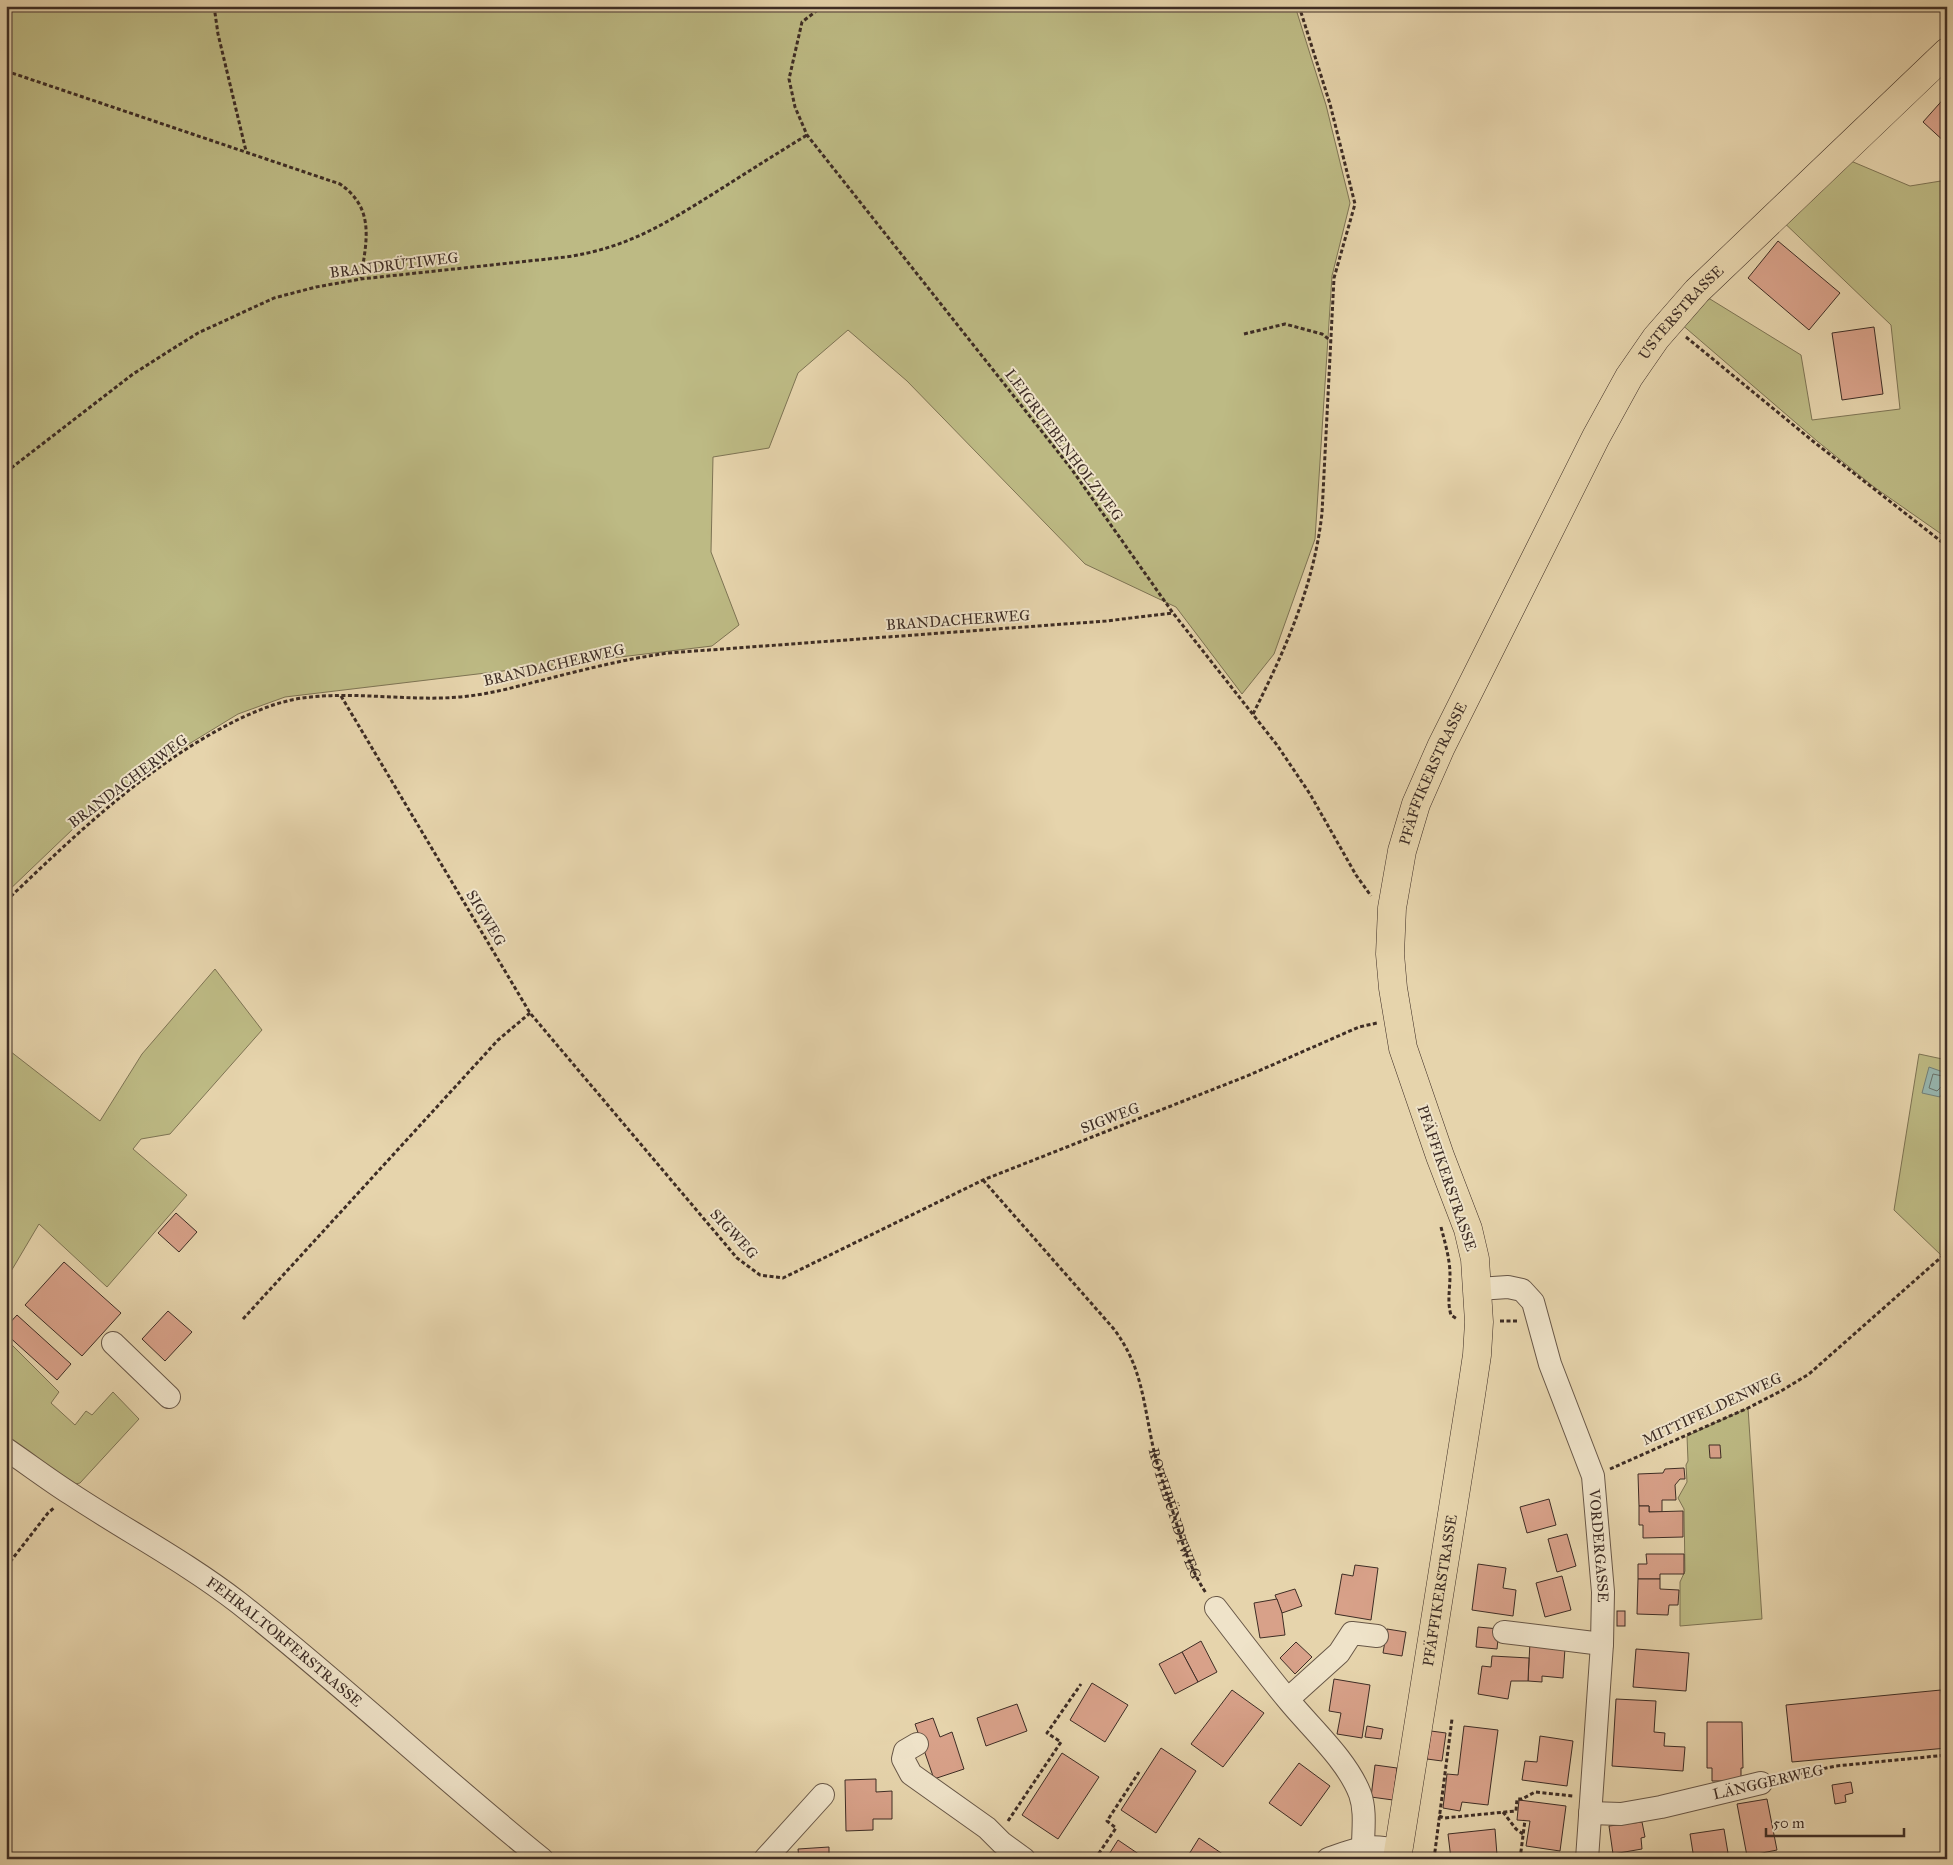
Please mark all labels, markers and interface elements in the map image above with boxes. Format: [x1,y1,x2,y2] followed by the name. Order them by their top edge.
[329,247,459,282] street label: BRANDRÜTIWEG
[1635,261,1727,363] street label: USTERSTRASSE
[1001,366,1127,524] street label: LEIGRUEBENHOLZWEG
[885,606,1031,634] street label: BRANDACHERWEG
[482,640,626,690] street label: BRANDACHERWEG
[1395,699,1471,847] street label: PFÄFFIKERSTRASSE
[65,730,191,832] street label: BRANDACHERWEG
[462,887,510,949] street label: SIGWEG
[1078,1099,1142,1137] street label: SIGWEG
[1414,1103,1481,1254] street label: PFÄFFIKERSTRASSE
[706,1205,762,1263] street label: SIGWEG
[1639,1369,1785,1449] street label: MITTIFELDENWEG
[1145,1446,1205,1582] street label: ROTHBÜNDTWEG
[1585,1487,1612,1603] street label: VORDERGASSE
[1419,1513,1461,1668] street label: PFÄFFIKERSTRASSE
[203,1573,366,1711] street label: FEHRALTORFERSTRASSE
[1711,1761,1825,1803] street label: LÄNGGERWEG
[1766,1805,1903,1837] scale bar
[1773,1814,1805,1832] text: 50 m

